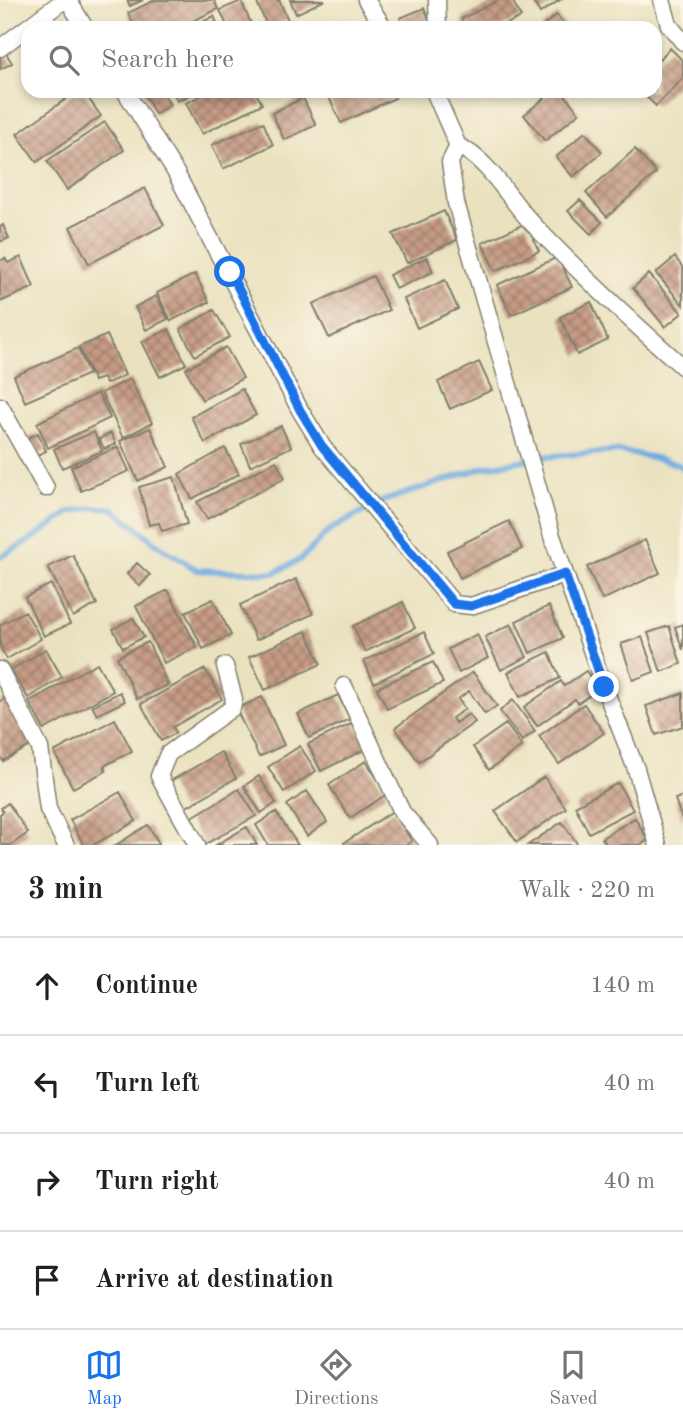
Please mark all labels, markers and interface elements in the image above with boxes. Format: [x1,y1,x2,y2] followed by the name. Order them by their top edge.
[21,21,662,98] search box
[45,41,83,79] icon: search
[101,47,234,73] text: Search here
[214,256,245,287] route start
[588,671,619,702] route end
[28,875,103,905] text: 3 min
[519,879,655,902] text: Walk · 220 m
[28,967,66,1005] icon: ahead
[95,973,198,999] text: Continue
[590,974,655,997] text: 140 m
[28,1065,66,1103] icon: left
[95,1071,200,1097] text: Turn left
[604,1072,655,1095] text: 40 m
[28,1163,66,1201] icon: right
[95,1169,218,1195] text: Turn right
[604,1170,655,1193] text: 40 m
[28,1261,66,1299] icon: arrive
[95,1267,334,1293] text: Arrive at destination
[85,1346,123,1411] tab: Map
[294,1346,379,1411] tab: Directions
[549,1346,598,1411] tab: Saved

